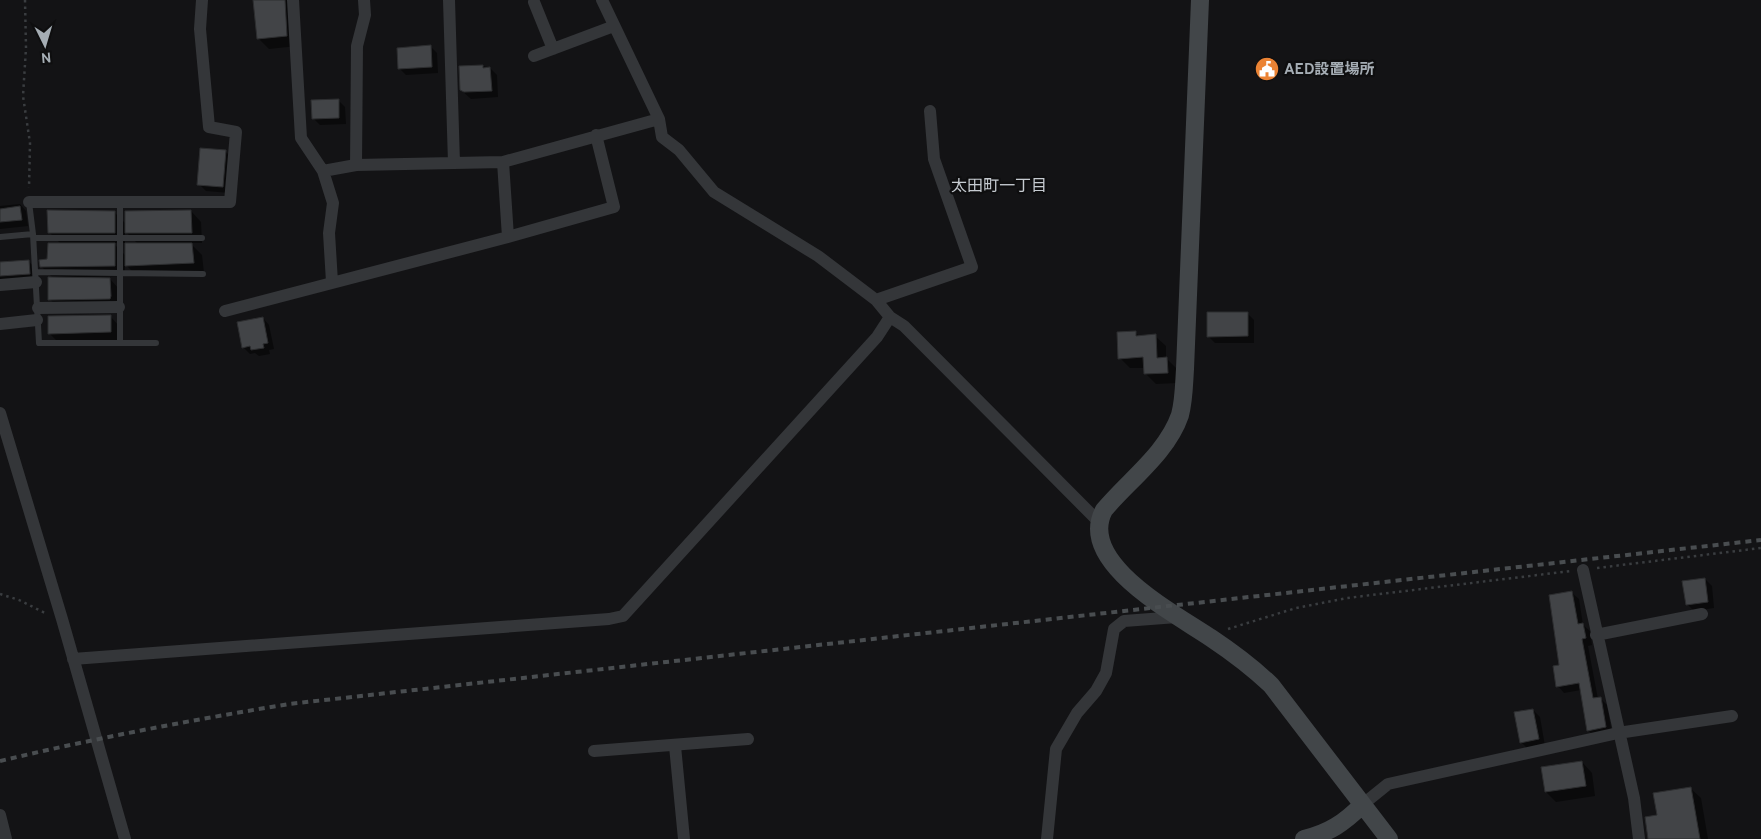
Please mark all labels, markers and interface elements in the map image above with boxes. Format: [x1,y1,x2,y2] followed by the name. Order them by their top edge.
[20,20,70,70] north arrow
[40,48,52,65] text: N
[1254,56,1280,82] public building icon: AED設置場所
[1284,61,1375,80] place label: AED設置場所
[951,177,1047,197] district label: 太田町一丁目

